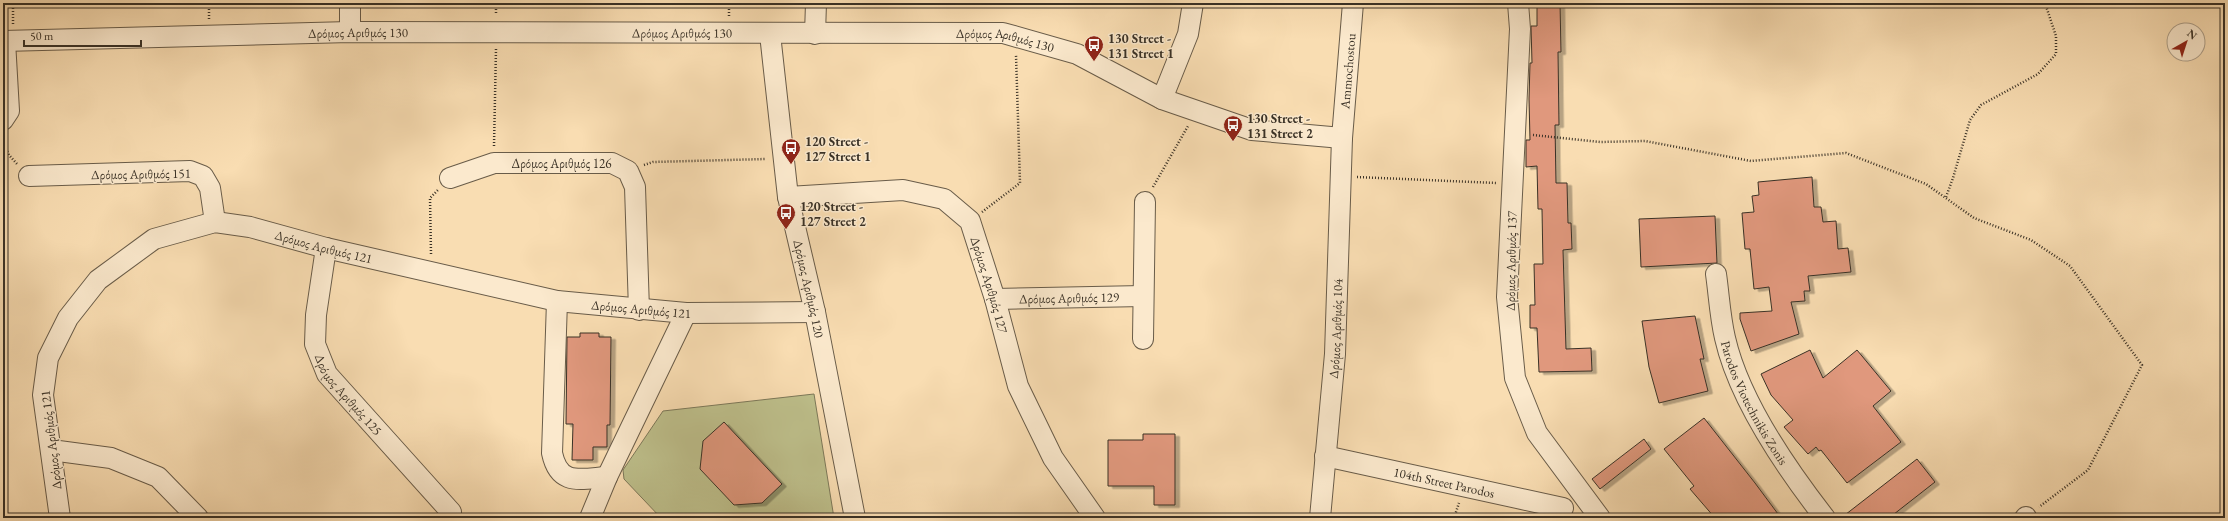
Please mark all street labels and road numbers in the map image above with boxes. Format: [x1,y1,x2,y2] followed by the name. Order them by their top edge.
[308,23,408,42] street label: Δρόμος Αριθμός 130
[632,24,732,41] street label: Δρόμος Αριθμός 130
[956,24,1056,56] street label: Δρόμος Αριθμός 130
[1336,32,1359,110] street label: Ammochostou
[511,155,612,172] street label: Δρόμος Αριθμός 126
[91,165,191,183] street label: Δρόμος Αριθμός 151
[1502,210,1520,311] street label: Δρόμος Αριθμός 137
[273,226,374,267] street label: Δρόμος Αριθμός 121
[967,234,1012,336] street label: Δρόμος Αριθμός 127
[790,238,828,339] street label: Δρόμος Αριθμός 120
[1324,278,1346,379] street label: Δρόμος Αριθμός 104
[1019,288,1120,307] street label: Δρόμος Αριθμός 129
[590,296,691,322] street label: Δρόμος Αριθμός 121
[1717,339,1792,468] street label: Parodos Viotechnikis Zonis
[311,351,386,438] street label: Δρόμος Αριθμός 125
[36,389,66,491] street label: Δρόμος Αριθμός 121
[1392,463,1496,501] street label: 104th Street Parodos

